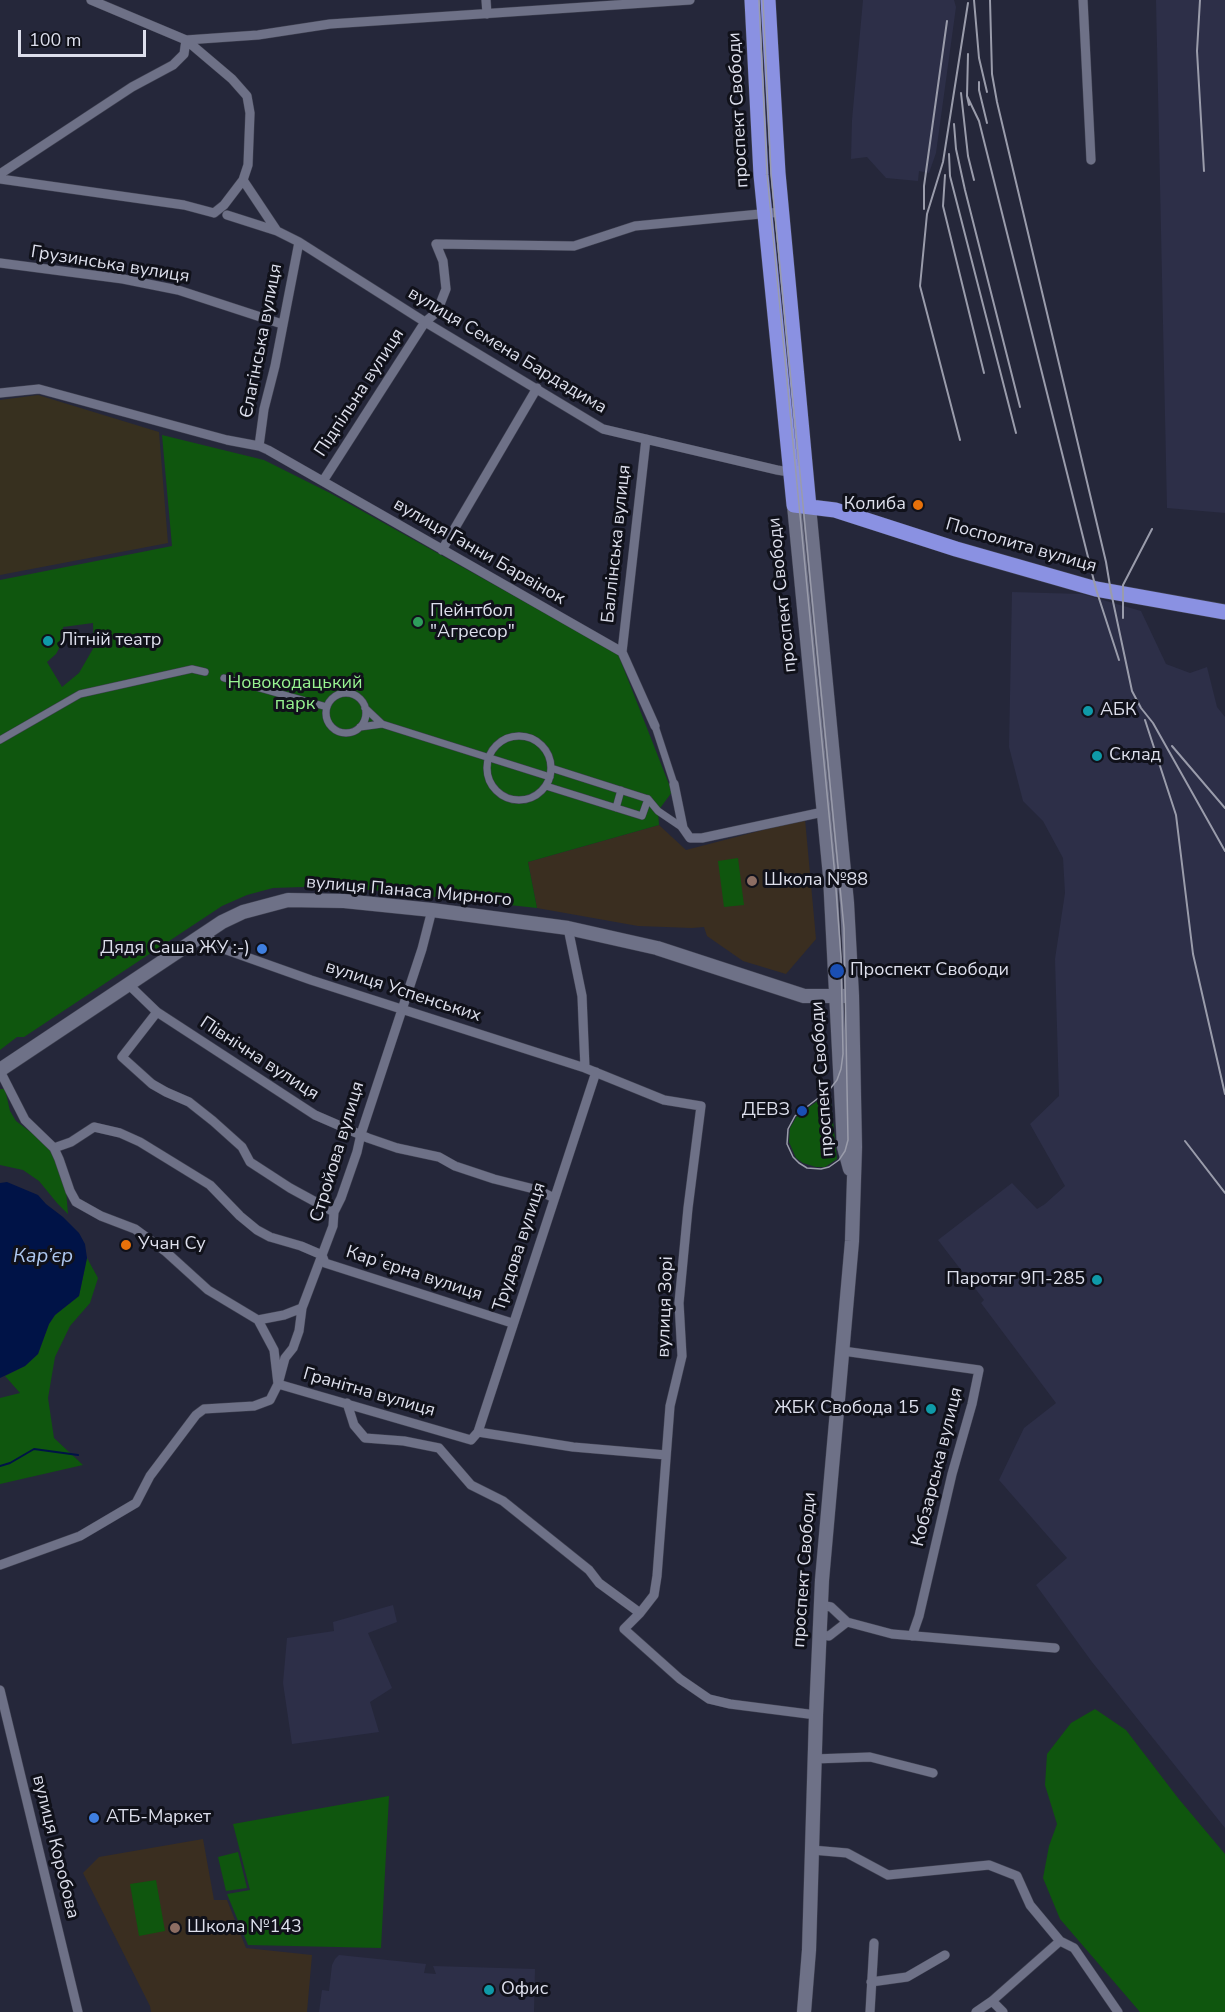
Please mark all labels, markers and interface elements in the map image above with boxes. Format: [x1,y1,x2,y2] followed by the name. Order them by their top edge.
[21,18,148,56] scale bar
[29,28,81,52] text: 100 m
[724,32,754,188] street label: проспект Свободи
[29,242,191,288] street label: Грузинська вулиця
[236,262,288,420] street label: Єлагінська вулиця
[404,283,610,419] street label: вулиця Семена Бардадима
[311,325,409,461] street label: Підпільна вулиця
[598,464,636,624] street label: Баллінська вулиця
[389,494,569,610] street label: вулиця Ганни Барвінок
[844,494,906,516] place label: Колиба
[911,498,925,512] marker: Колиба
[943,514,1099,578] street label: Посполита вулиця
[764,516,802,674] street label: проспект Свободи
[430,601,515,644] place label: Пейнтбол "Агресор"
[411,615,425,629] marker: Пейнтбол "Агресор"
[60,630,161,652] place label: Лiтнiй театр
[41,634,55,648] marker: Лiтнiй театр
[228,673,362,716] park label: Новокодацький парк
[1100,700,1137,722] place label: АБК
[1081,704,1095,718] marker: АБК
[1109,745,1161,767] place label: Склад
[1090,749,1104,763] marker: Склад
[764,870,868,892] place label: Школа №88
[305,872,513,912] street label: вулиця Панаса Мирного
[745,874,759,888] marker: Школа №88
[100,938,250,960] place label: Дядя Саша ЖУ :-)
[255,942,269,956] marker: Дядя Саша ЖУ :-)
[323,957,483,1027] street label: вулиця Успенських
[850,960,1009,982] place label: Проспект Свободи
[828,962,846,980] marker: Проспект Свободи
[807,1000,839,1158] street label: проспект Свободи
[195,1012,323,1106] street label: Північна вулиця
[306,1079,370,1225] street label: Стройова вулиця
[742,1100,790,1122] place label: ДЕВЗ
[795,1104,809,1118] marker: ДЕВЗ
[489,1180,551,1314] street label: Трудова вулиця
[138,1234,206,1256] place label: Учан Су
[119,1238,133,1252] marker: Учан Су
[343,1242,485,1306] street label: Карʼєрна вулиця
[13,1245,73,1269] water label: Кар’єр
[653,1256,679,1358] street label: вулиця Зорі
[946,1269,1085,1291] place label: Паротяг 9П-285
[1090,1273,1104,1287] marker: Паротяг 9П-285
[300,1364,438,1422] street label: Гранітна вулиця
[908,1385,968,1549] street label: Кобзарська вулиця
[774,1398,919,1420] place label: ЖБК Свобода 15
[924,1402,938,1416] marker: ЖБК Свобода 15
[789,1491,821,1649] street label: проспект Свободи
[27,1773,83,1921] street label: вулиця Коробова
[106,1807,211,1829] place label: АТБ-Маркет
[87,1811,101,1825] marker: АТБ-Маркет
[187,1917,302,1939] place label: Школа №143
[168,1921,182,1935] marker: Школа №143
[501,1979,548,2001] place label: Офис
[482,1983,496,1997] marker: Офис

